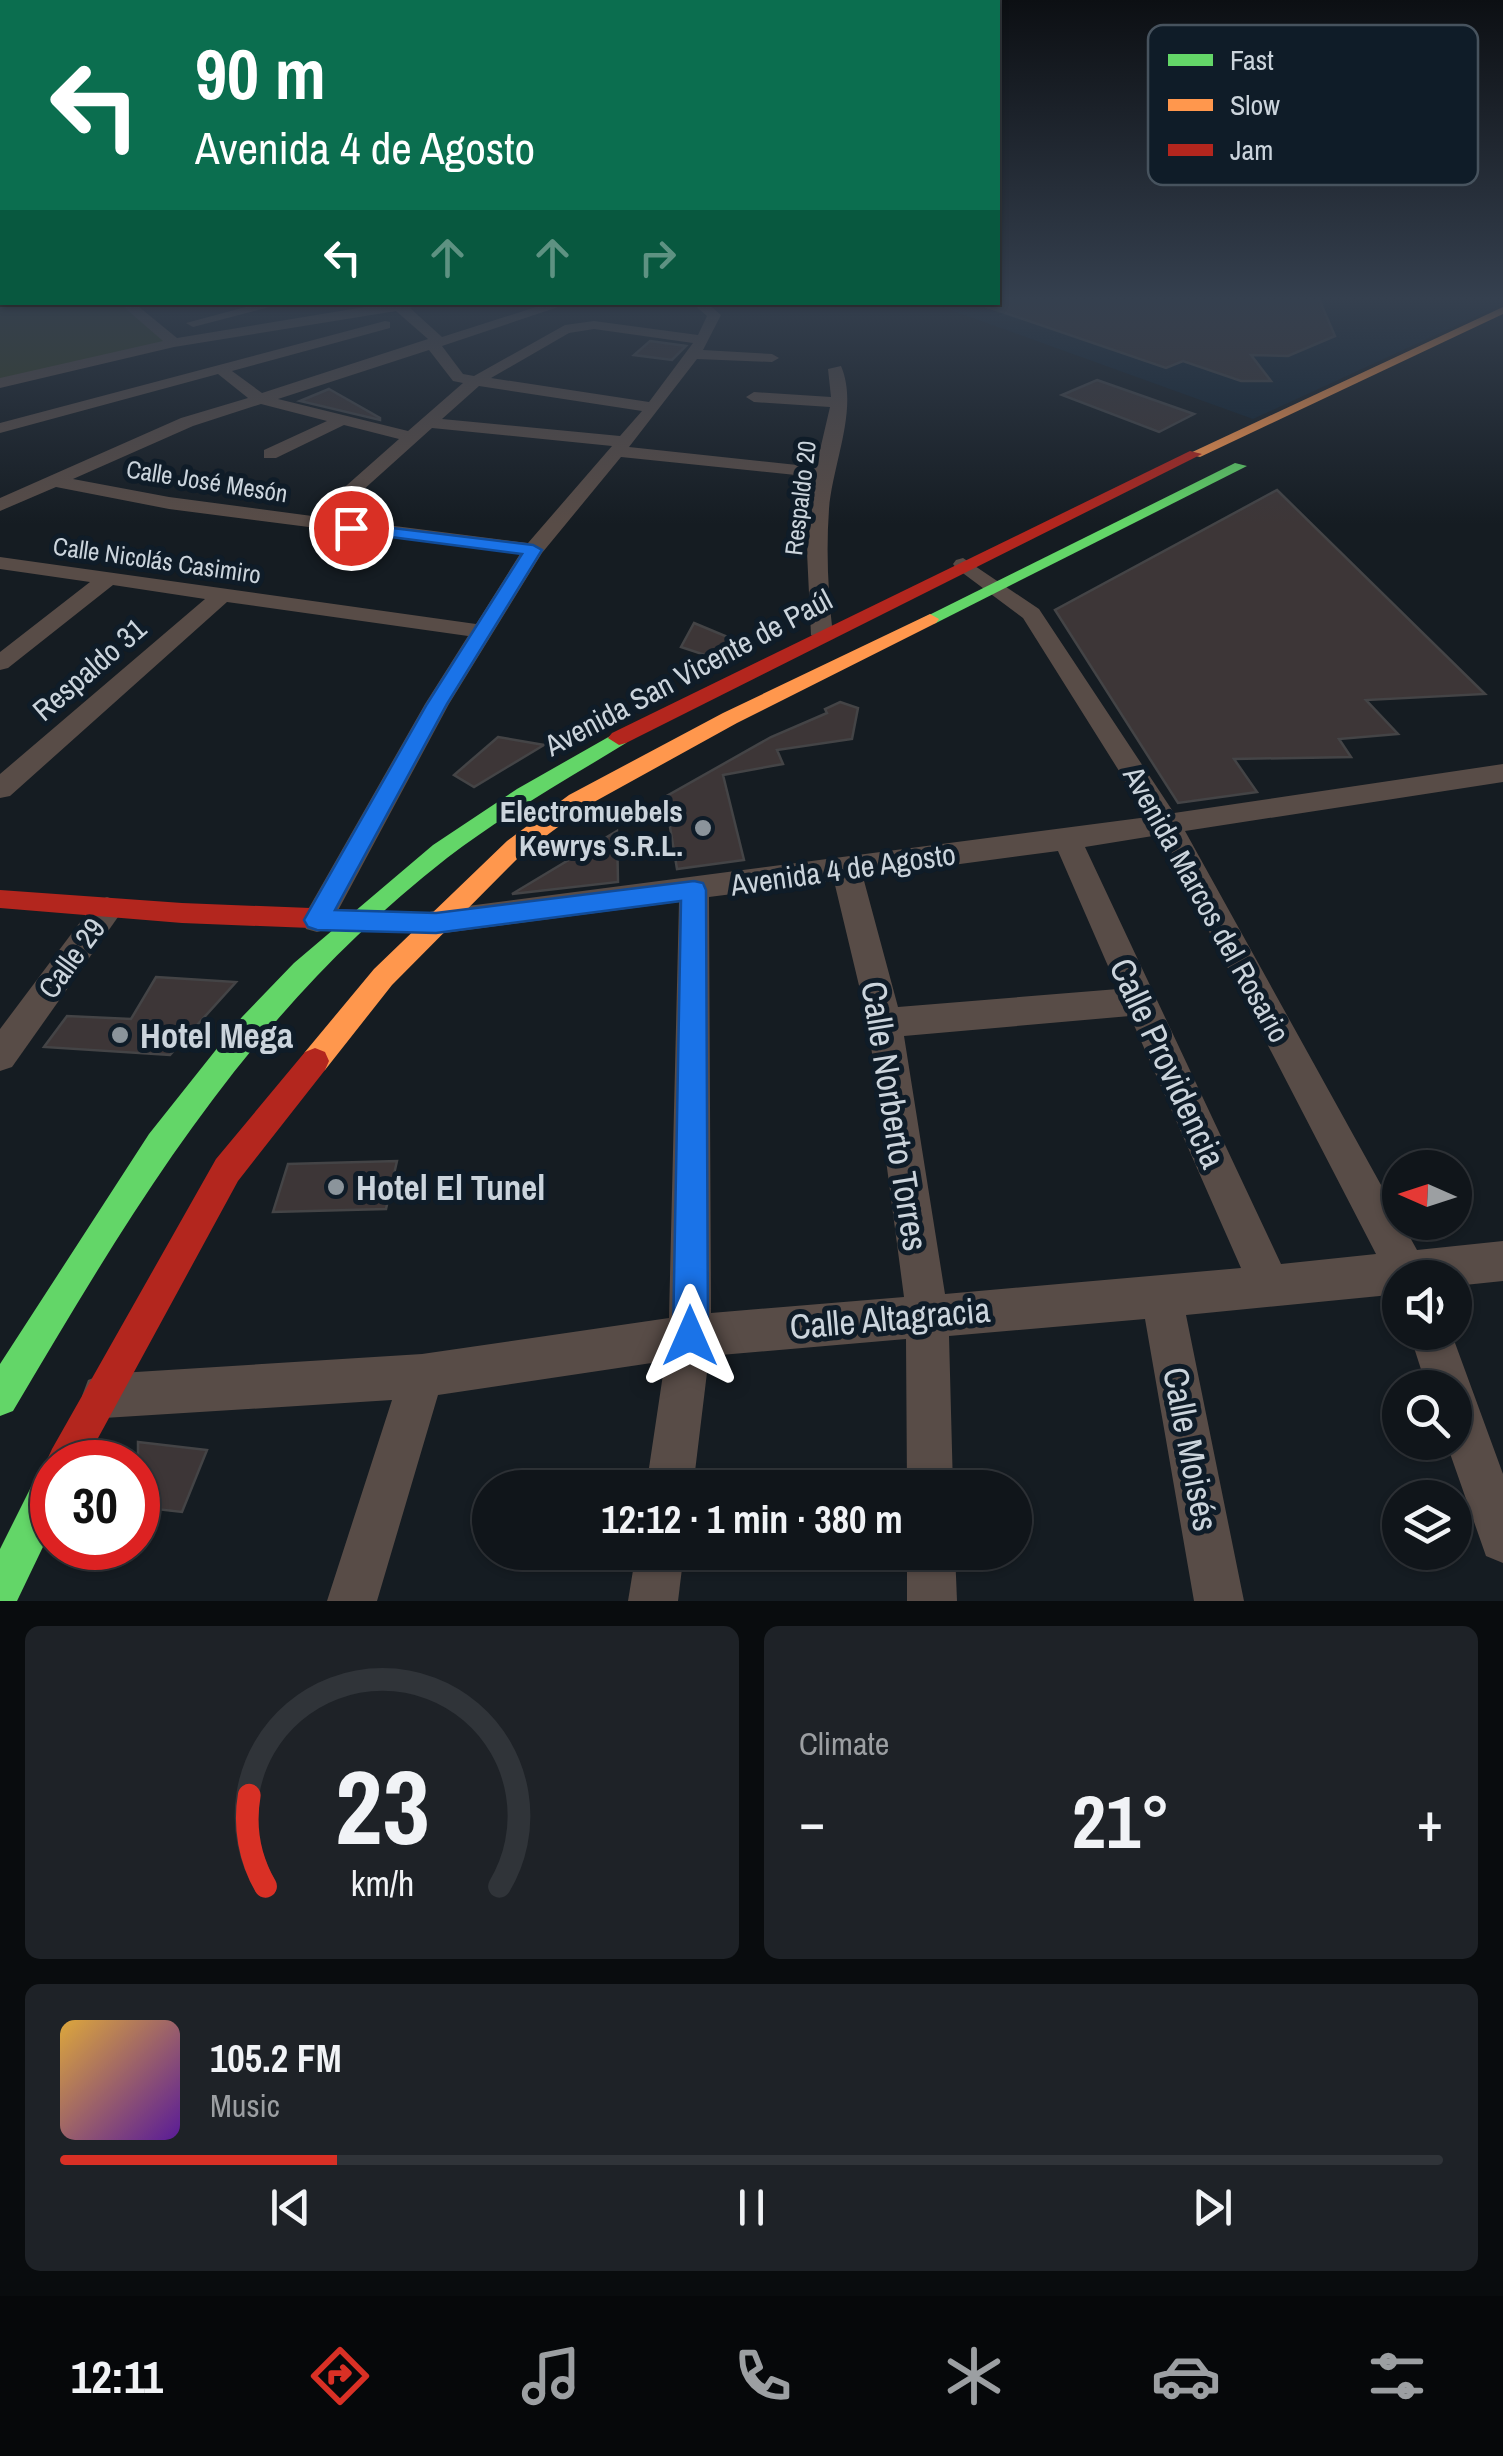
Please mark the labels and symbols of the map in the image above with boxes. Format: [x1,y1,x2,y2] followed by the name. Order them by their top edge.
[1148,25,1478,185] legend
[1230,41,1274,79] text: Fast
[1230,86,1280,124] text: Slow
[1230,131,1273,169] text: Jam
[776,439,824,557] street label: Respaldo 20
[124,451,290,511] street label: Calle José Mesón
[309,486,394,571] pin
[51,529,263,591] street label: Calle Nicolás Casimiro
[536,579,839,765] street label: Avenida San Vicente de Paúl
[24,608,154,729] street label: Respaldo 31
[1114,758,1300,1049] street label: Avenida Marcos del Rosario
[500,791,683,865] place label: Electromuebels Kewrys S.R.L.
[692,817,714,839] marker: Electromuebels Kewrys S.R.L.
[727,833,958,905] street label: Avenida 4 de Agosto
[28,910,114,1006] street label: Calle 29
[1099,950,1237,1176] street label: Calle Providencia
[850,978,940,1254] street label: Calle Norberto Torres
[140,1012,293,1059] place label: Hotel Mega
[109,1024,131,1046] marker: Hotel Mega
[1382,1150,1472,1240] north arrow
[356,1164,545,1211] place label: Hotel El Tunel
[325,1176,347,1198] marker: Hotel El Tunel
[638,1284,742,1388] position arrow
[788,1286,992,1350] street label: Calle Altagracia
[1152,1363,1230,1535] street label: Calle Moisés
[30,1440,160,1570] speed limit sign: 30

